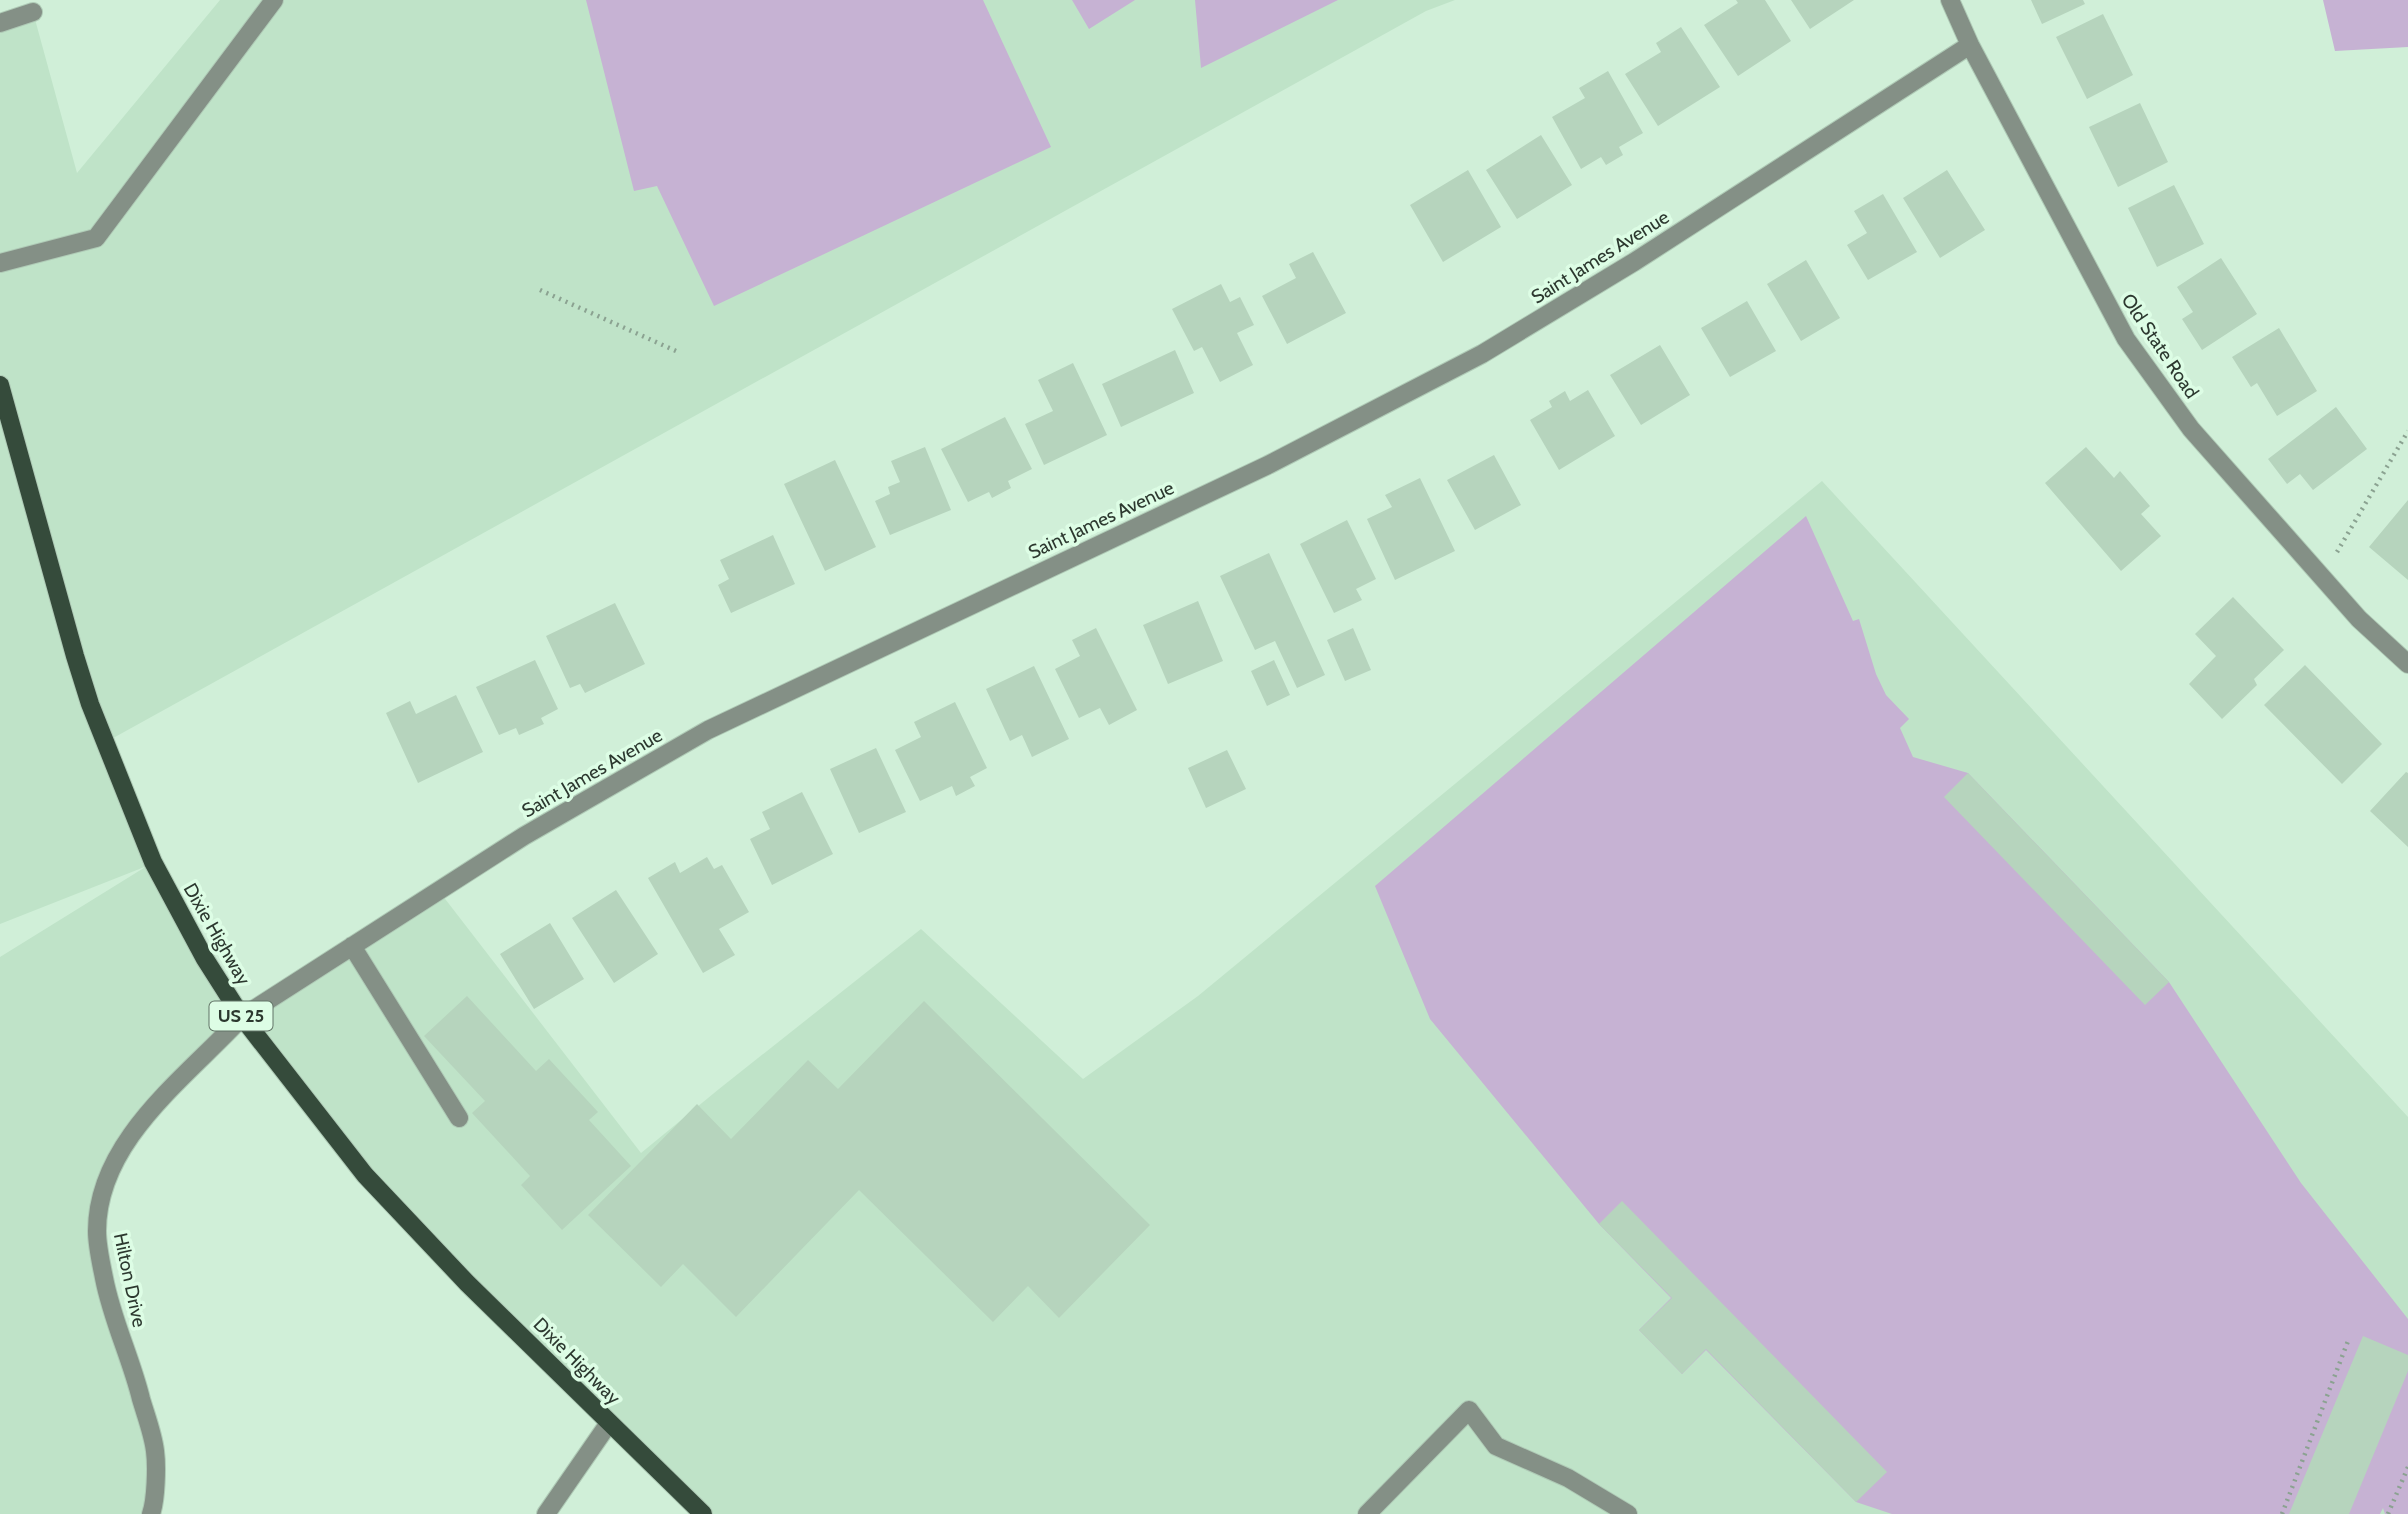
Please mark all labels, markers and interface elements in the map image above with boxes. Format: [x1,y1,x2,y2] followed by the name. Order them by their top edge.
[1527,205,1673,309] street label: Saint James Avenue
[2117,289,2203,403] street label: Old State Road
[1025,476,1178,564] street label: Saint James Avenue
[518,723,666,822] street label: Saint James Avenue
[179,879,256,989] street label: Dixie Highway
[210,1001,272,1030] road number: US 25
[109,1231,151,1330] street label: Hilton Drive
[529,1313,626,1410] street label: Dixie Highway

